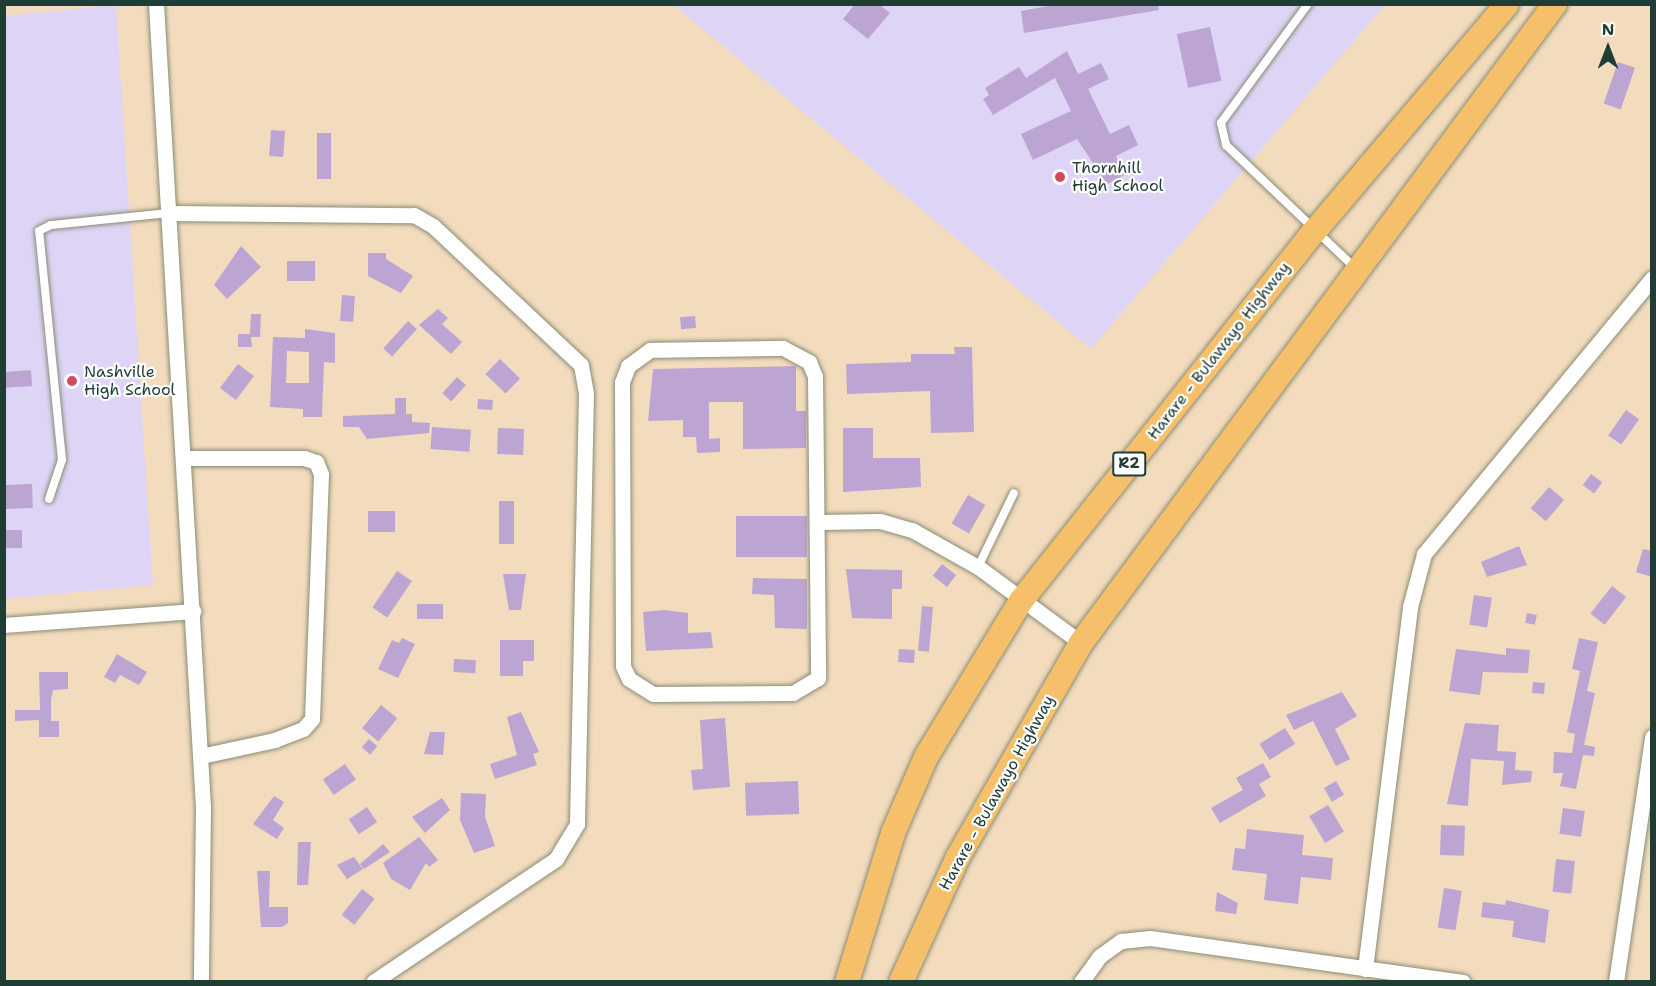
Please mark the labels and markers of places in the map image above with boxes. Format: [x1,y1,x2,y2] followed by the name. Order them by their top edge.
[1072,158,1163,196] place label: Thornhill High School
[1053,170,1067,184] marker: Thornhill High School
[84,362,175,400] place label: Nashville High School
[65,374,79,388] marker: Nashville High School

